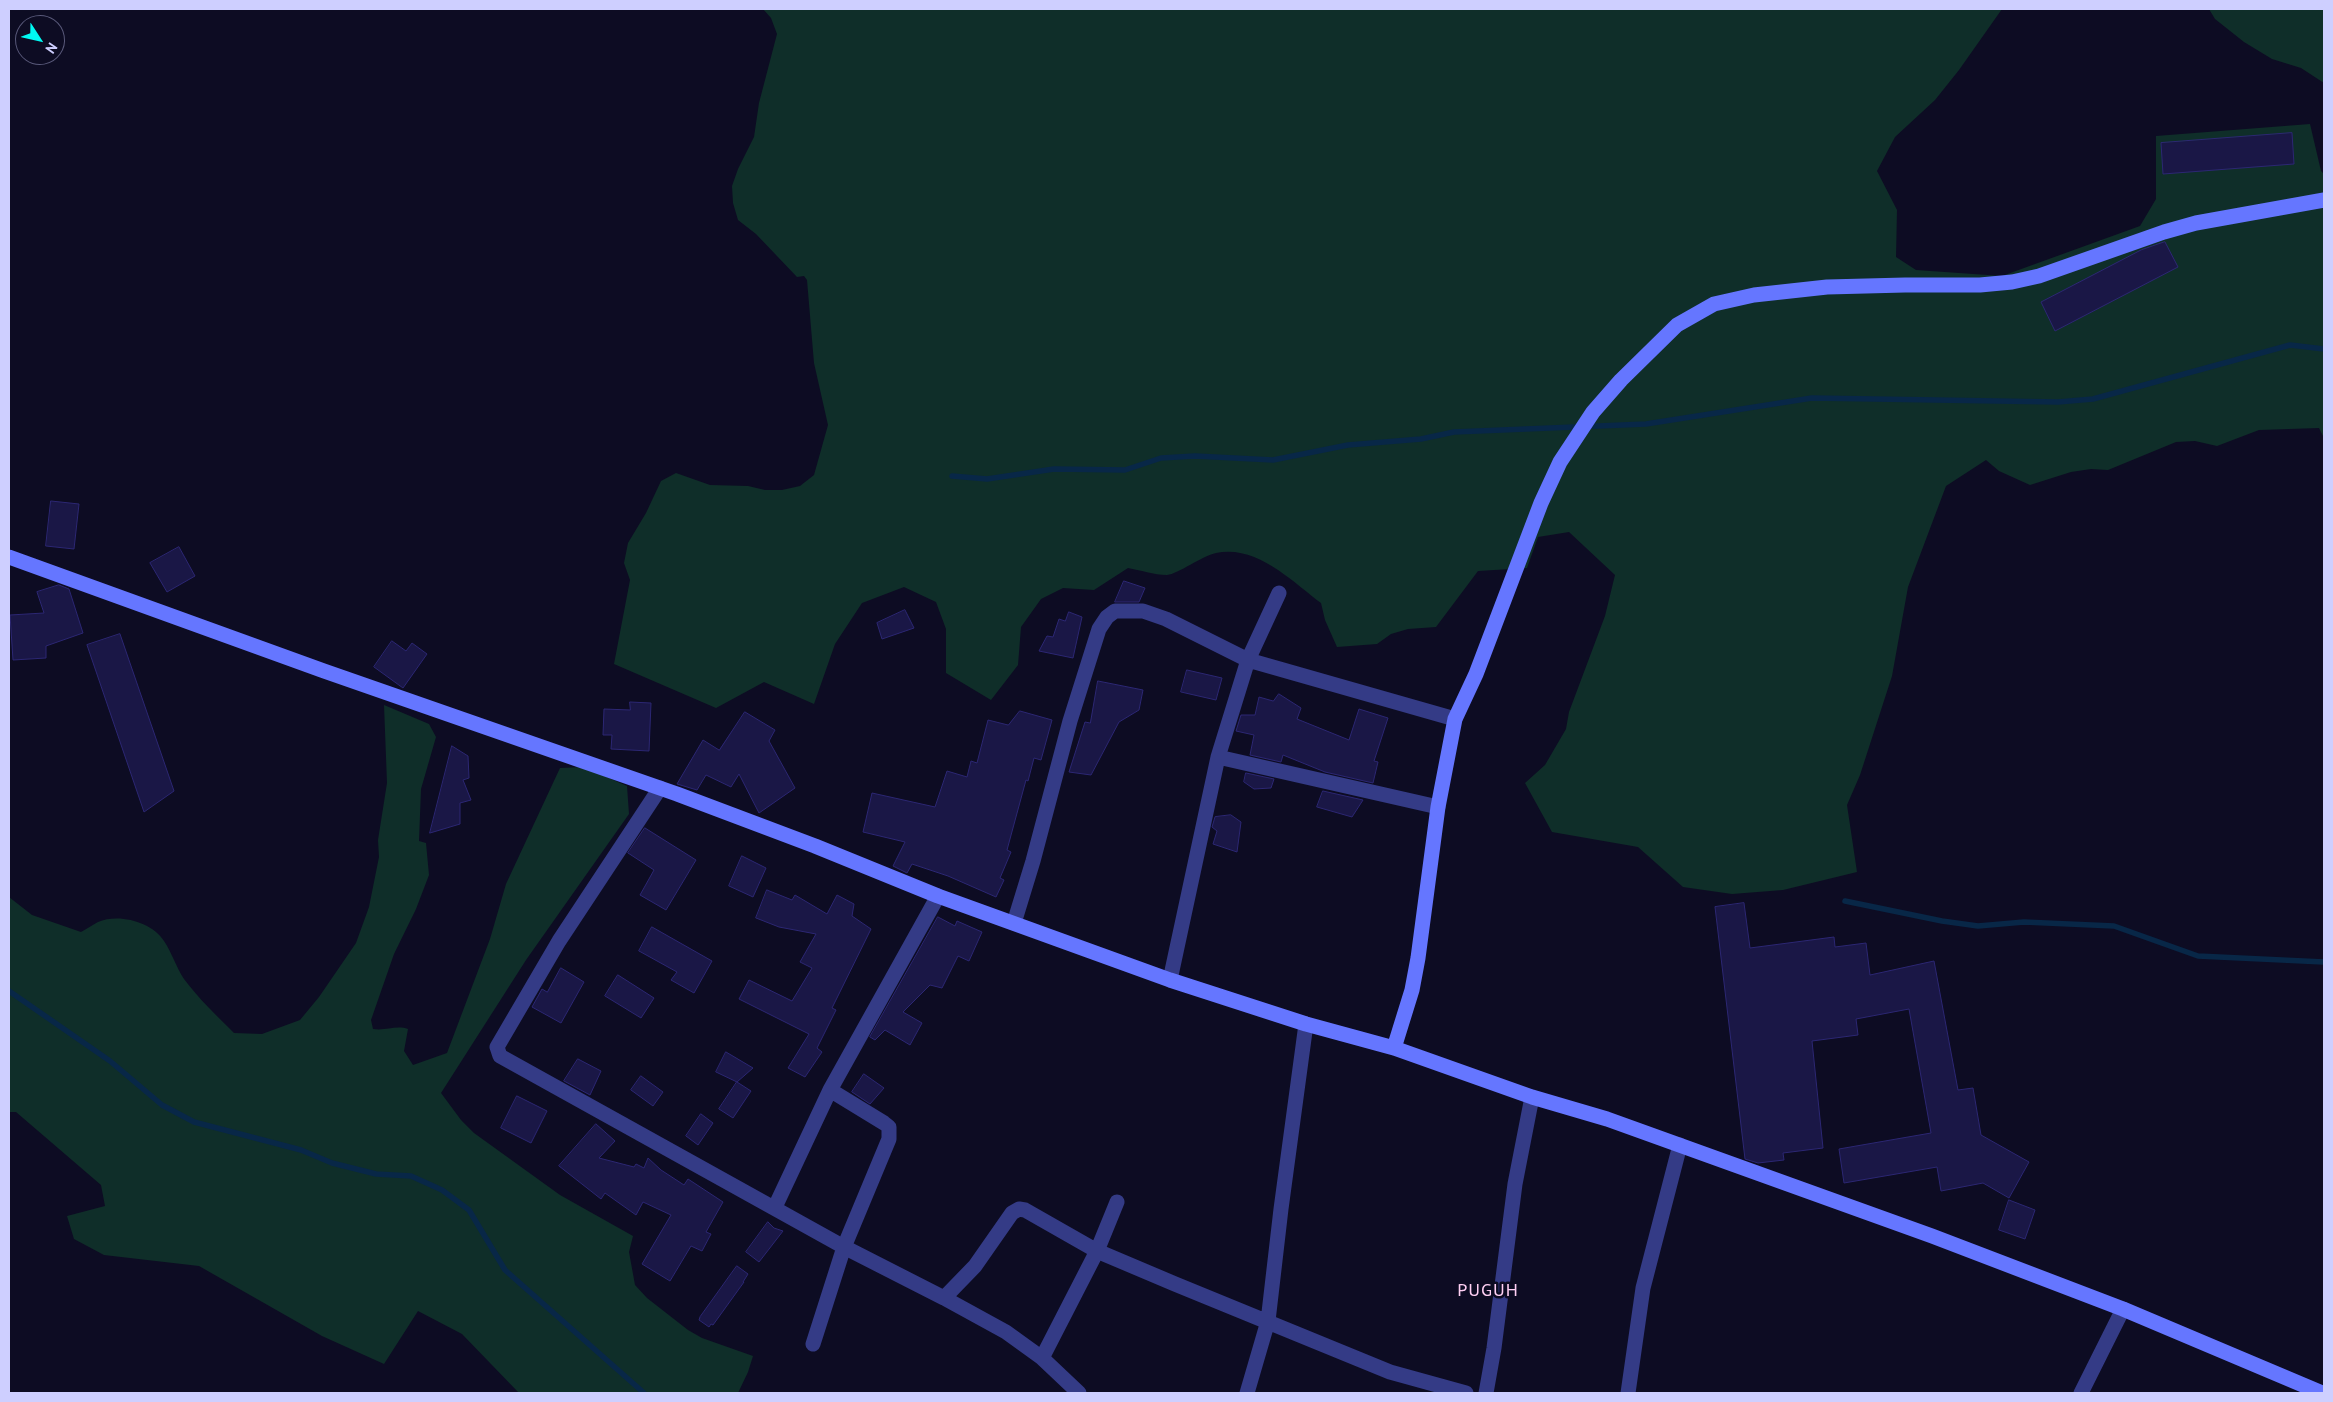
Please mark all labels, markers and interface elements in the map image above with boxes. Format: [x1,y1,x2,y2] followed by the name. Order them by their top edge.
[15,15,65,65] north arrow
[41,39,61,57] text: N
[1457,1280,1519,1302] district label: PUGUH

